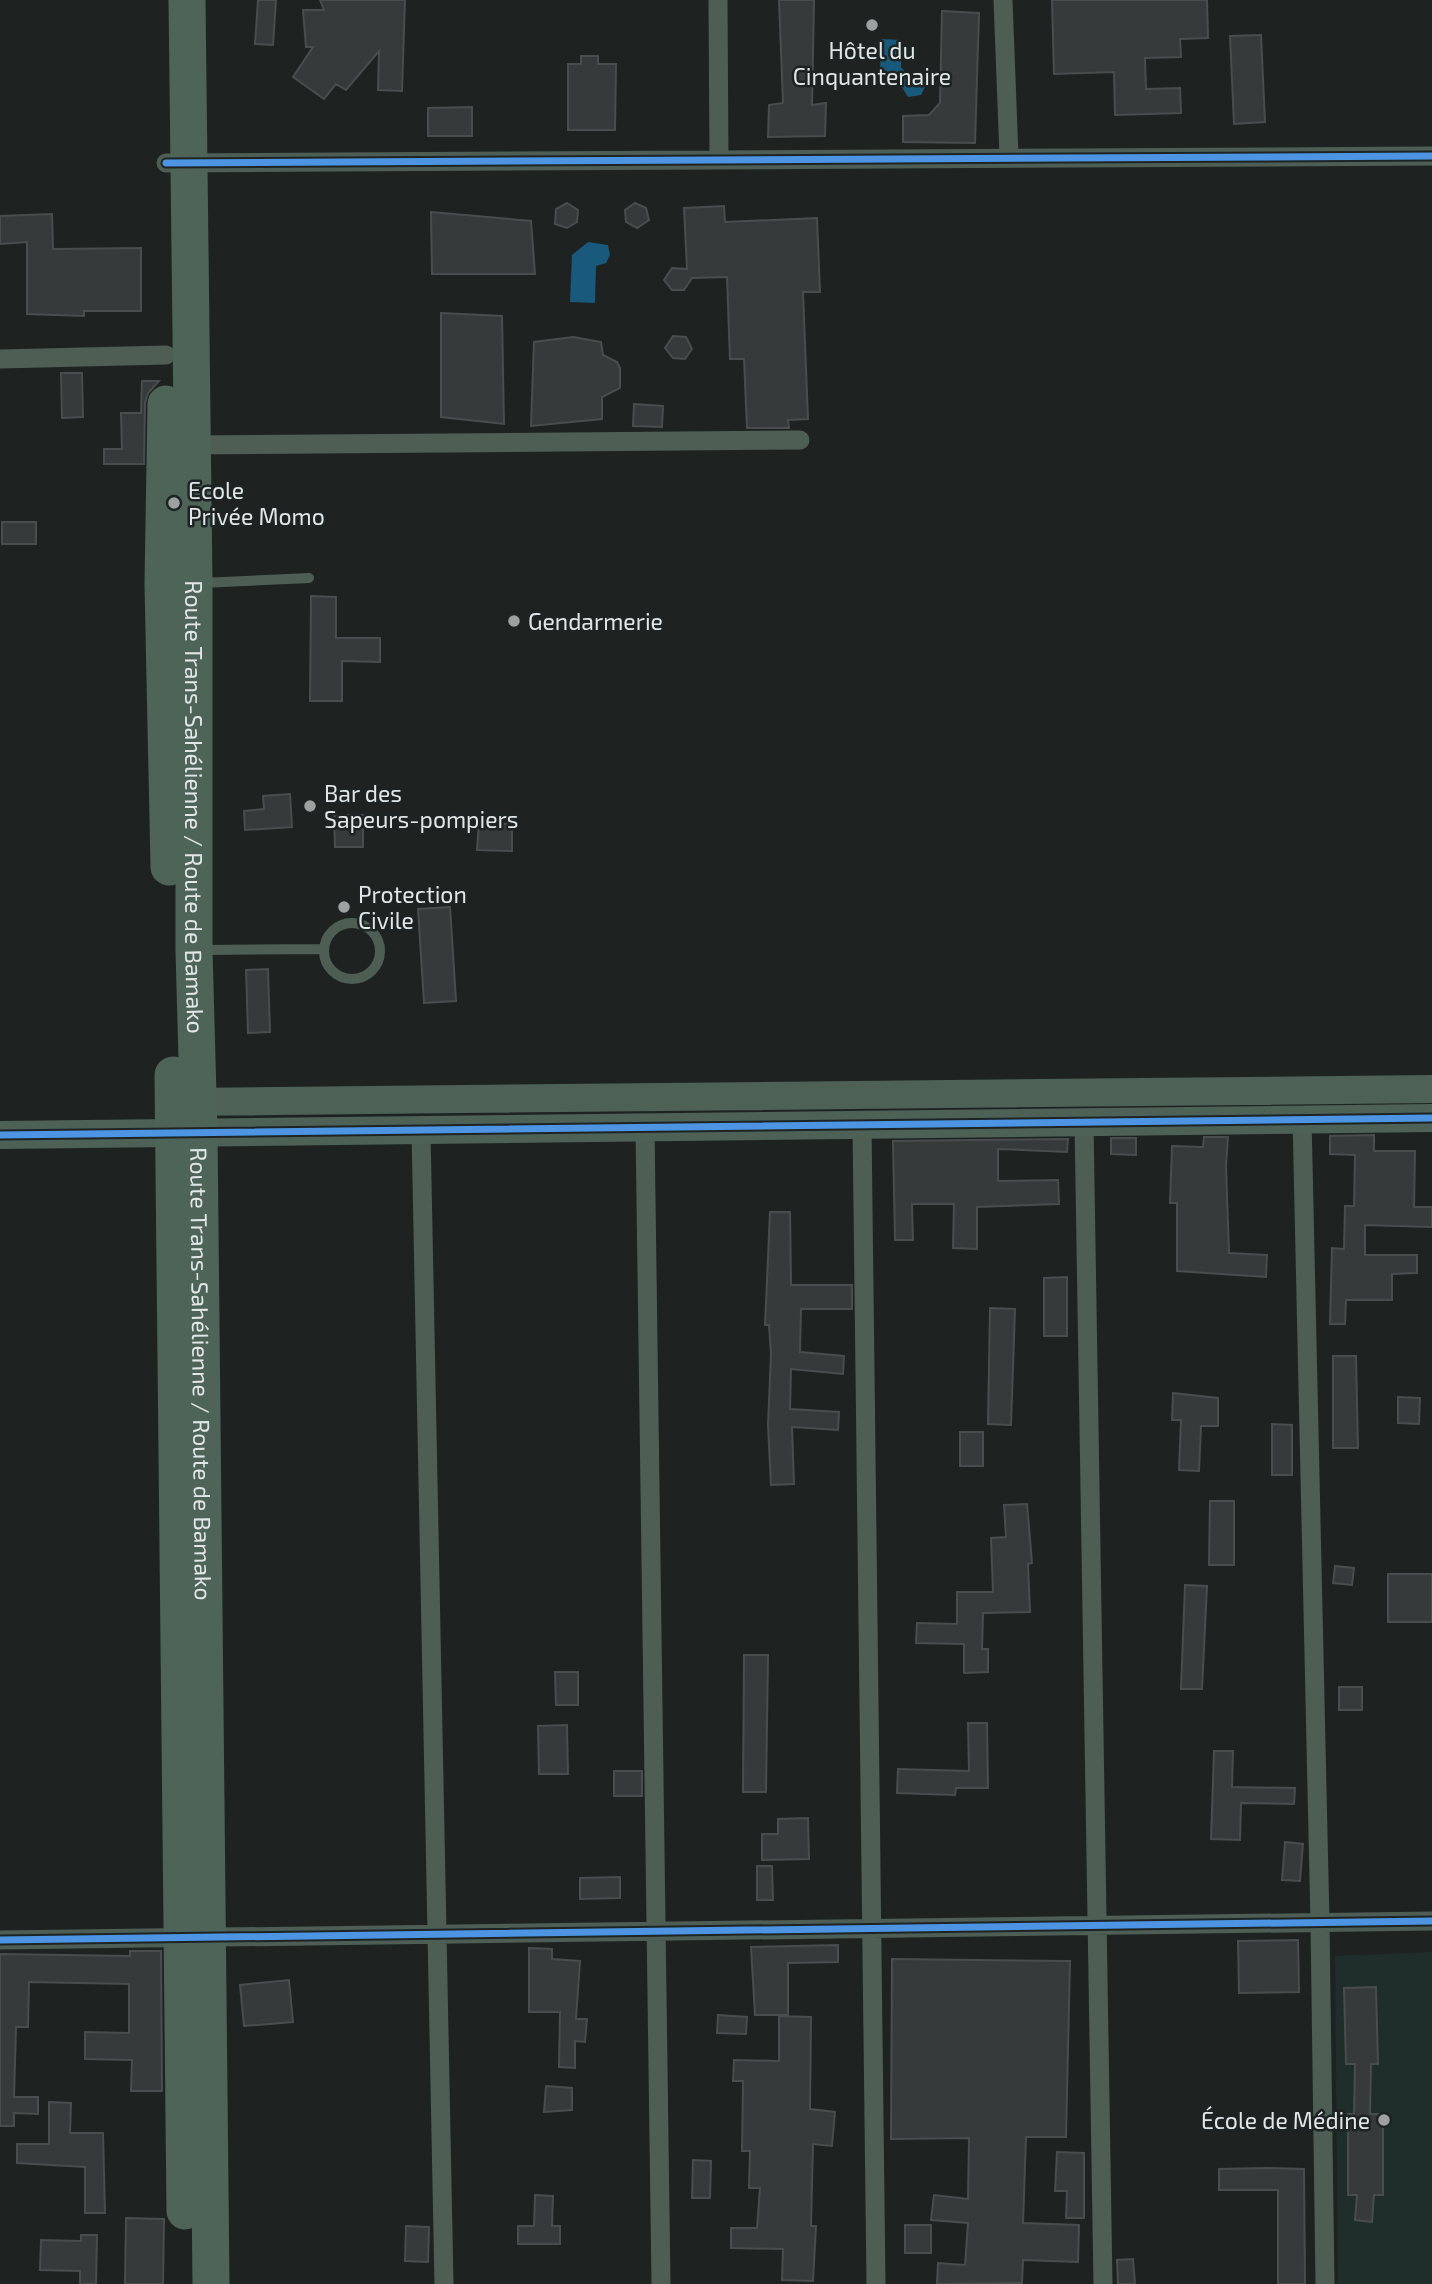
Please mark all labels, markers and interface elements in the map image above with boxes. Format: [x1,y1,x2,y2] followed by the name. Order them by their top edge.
[864,17,880,33] marker: Hôtel du Cinquantenaire
[793,36,951,90] place label: Hôtel du Cinquantenaire
[188,476,325,530] place label: Ecole Privée Momo
[166,495,182,511] marker: Ecole Privée Momo
[180,580,210,1034] street label: Route Trans-Sahélienne / Route de Bamako
[528,607,663,635] place label: Gendarmerie
[506,613,522,629] marker: Gendarmerie
[324,779,518,833] place label: Bar des Sapeurs-pompiers
[302,798,318,814] marker: Bar des Sapeurs-pompiers
[358,880,467,934] place label: Protection Civile
[336,899,352,915] marker: Protection Civile
[185,1147,218,1601] street label: Route Trans-Sahélienne / Route de Bamako
[1201,2106,1370,2134] place label: École de Médine
[1376,2112,1392,2128] marker: École de Médine

